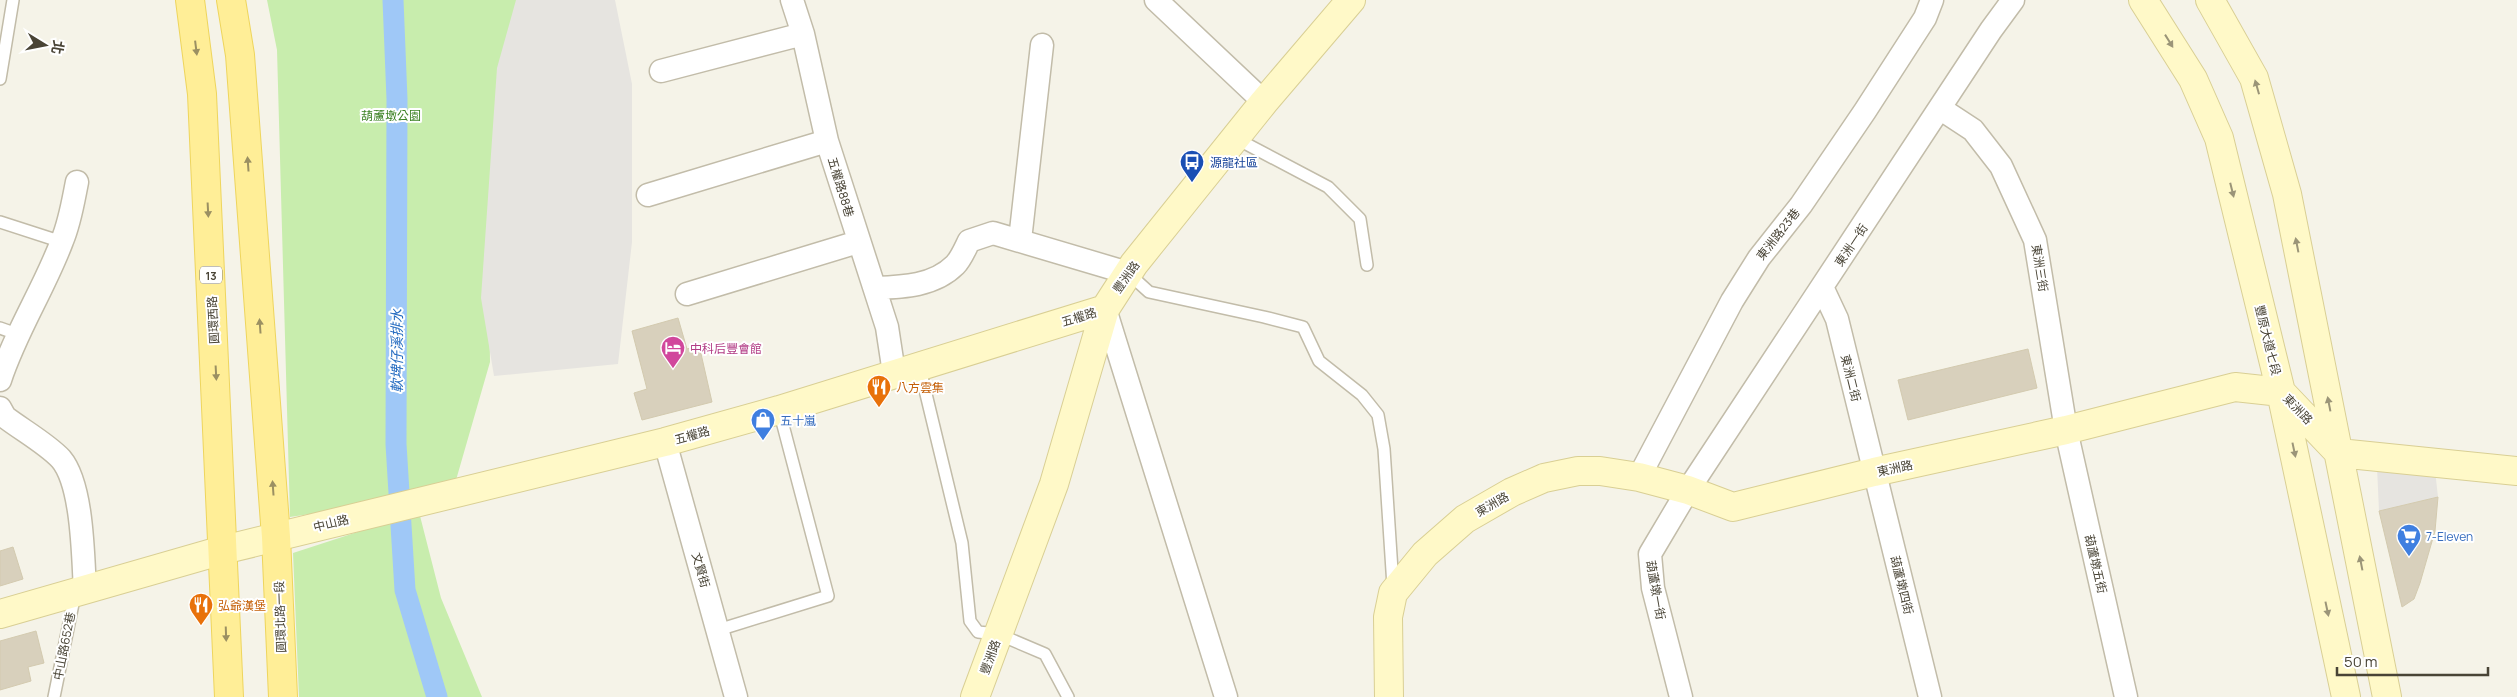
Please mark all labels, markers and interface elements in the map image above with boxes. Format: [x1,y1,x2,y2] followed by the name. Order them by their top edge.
[20,20,70,70] north arrow
[2164,34,2174,48] one-way arrow
[48,39,69,56] text: 北
[192,41,200,57] one-way arrow
[2252,80,2260,95] one-way arrow
[361,107,421,124] park label: 葫蘆墩公園
[1179,149,1205,183] bus stop icon: 源龍社區
[1210,154,1258,171] place label: 源龍社區
[824,155,858,219] street label: 五權路88巷
[244,156,252,172] one-way arrow
[2228,182,2236,197] one-way arrow
[204,203,212,219] one-way arrow
[1752,205,1804,263] street label: 東洲路23巷
[1831,220,1871,270] street label: 東洲一街
[2293,237,2301,252] one-way arrow
[2028,243,2052,293] street label: 東洲三街
[1109,257,1143,297] street label: 豐洲路
[200,266,222,284] road number: 13
[203,296,223,344] street label: 圓環西路
[2251,303,2285,377] street label: 豐原大道七段
[1059,304,1099,330] street label: 五權路
[387,308,406,393] water label: 軟埤仔溪排水
[256,318,264,334] one-way arrow
[660,335,686,369] hotel icon: 中科后豐會館
[690,340,762,357] place label: 中科后豐會館
[1837,353,1865,403] street label: 東洲二街
[212,365,220,381] one-way arrow
[866,374,892,408] restaurant icon: 八方雲集
[896,379,944,396] place label: 八方雲集
[2279,390,2317,428] street label: 東洲路
[2325,396,2333,412] one-way arrow
[750,407,776,441] shop icon: 五十嵐
[780,412,816,429] place label: 五十嵐
[672,422,712,448] street label: 五權路
[2290,442,2298,458] one-way arrow
[1876,456,1914,480] street label: 東洲路
[268,480,276,496] one-way arrow
[1472,488,1512,520] street label: 東洲路
[311,510,351,536] street label: 中山路
[2396,523,2422,557] supermarket icon: 7-Eleven
[2426,528,2473,545] place label: 7-Eleven
[2081,533,2111,595] street label: 葫蘆墩五街
[688,550,714,590] street label: 文賢街
[1886,554,1918,616] street label: 葫蘆墩四街
[2356,555,2364,571] one-way arrow
[1642,559,1670,621] street label: 葫蘆墩一街
[270,581,290,653] street label: 圓環北路一段
[188,592,214,626] restaurant icon: 弘爺漢堡
[218,597,266,614] place label: 弘爺漢堡
[2323,601,2331,616] one-way arrow
[49,611,79,681] street label: 中山路652巷
[223,626,231,642] one-way arrow
[976,637,1004,677] street label: 豐洲路
[2337,644,2488,676] scale bar
[2344,651,2378,672] text: 50 m

